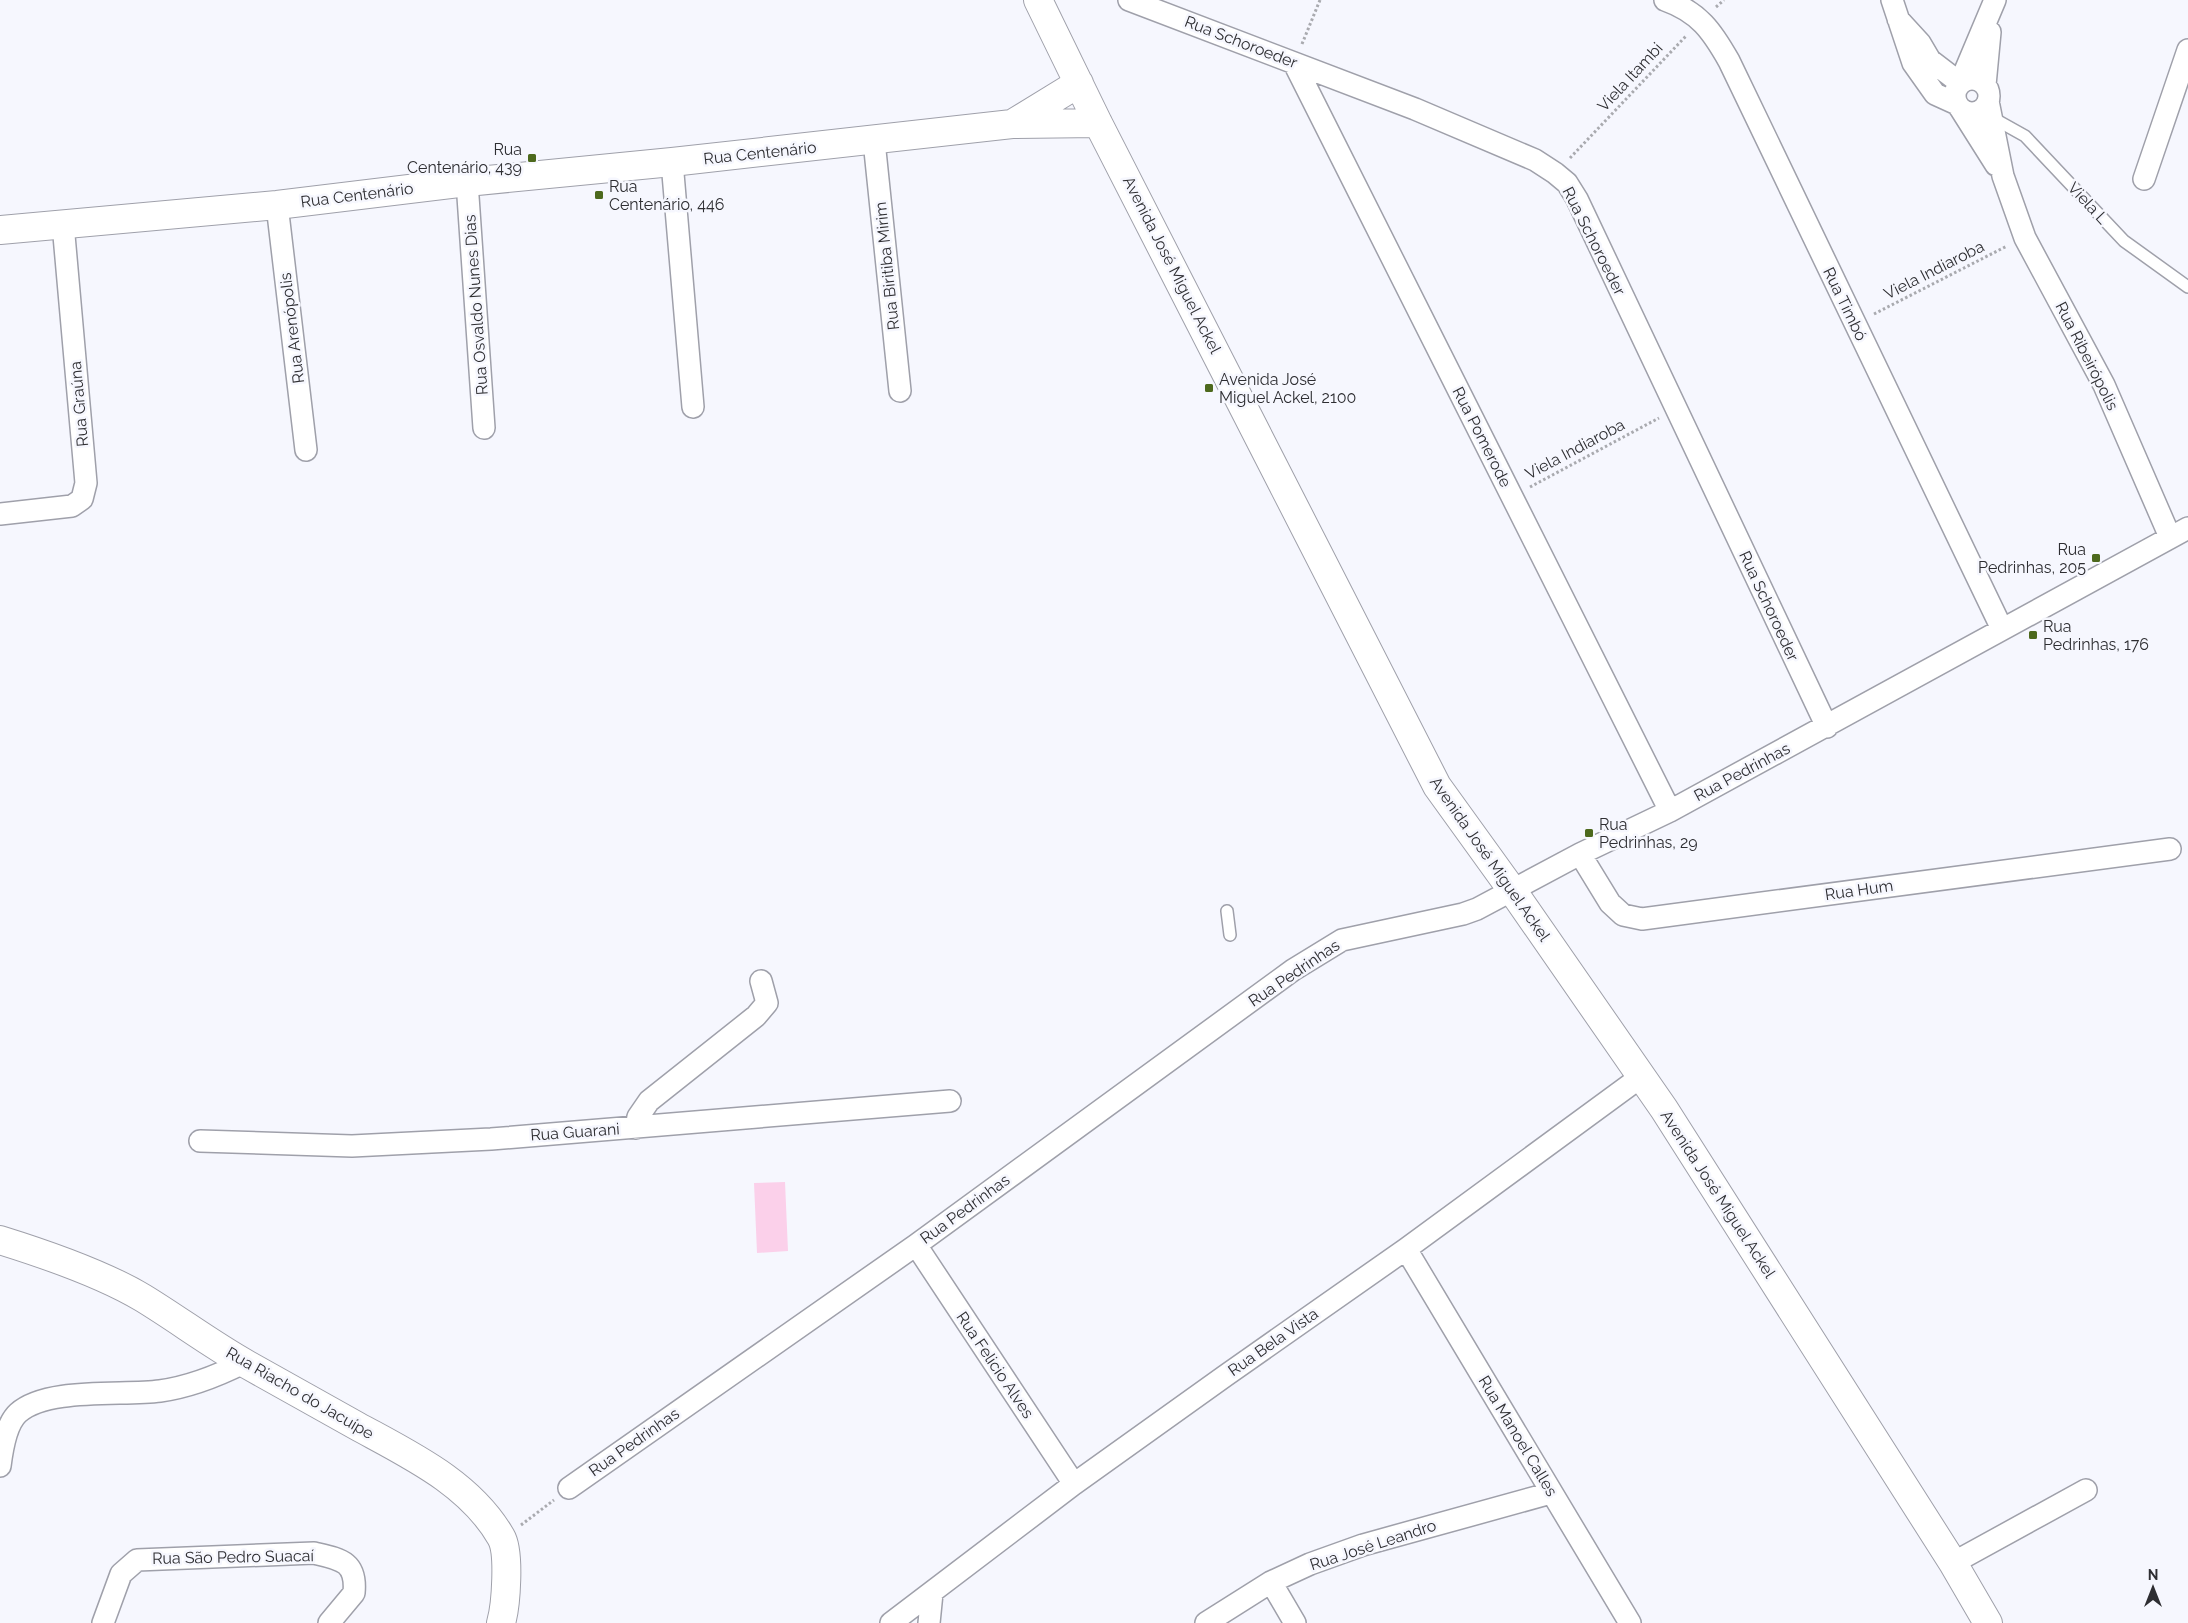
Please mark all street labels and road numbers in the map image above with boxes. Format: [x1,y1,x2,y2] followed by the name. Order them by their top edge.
[1182,12,1300,72] street label: Rua Schoroeder
[1593,39,1667,115] street label: Viela Itambi
[703,138,817,168] street label: Rua Centenário
[1119,173,1225,357] street label: Avenida José Miguel Ackel
[2064,178,2113,228] street label: Viela L
[299,179,415,211] street label: Rua Centenário
[1558,184,1630,299] street label: Rua Schoroeder
[871,201,903,331] street label: Rua Biritiba Mirim
[460,214,492,396] street label: Rua Osvaldo Nunes Dias
[1881,237,1987,303] street label: Viela Indiaroba
[1819,264,1871,344] street label: Rua Timbó
[276,271,308,384] street label: Rua Arenópolis
[2052,299,2123,414] street label: Rua Ribeirópolis
[66,360,92,448] street label: Rua Graúna
[1449,384,1515,490] street label: Rua Pomerode
[1522,415,1628,483] street label: Viela Indiaroba
[1735,548,1803,664] street label: Rua Schoroeder
[1691,739,1793,805] street label: Rua Pedrinhas
[1426,773,1554,945] street label: Avenida José Miguel Ackel
[1824,876,1894,904] street label: Rua Hum
[1245,935,1343,1011] street label: Rua Pedrinhas
[1657,1107,1780,1282] street label: Avenida José Miguel Ackel
[530,1119,620,1145] street label: Rua Guarani
[917,1170,1014,1248] street label: Rua Pedrinhas
[1224,1304,1322,1380] street label: Rua Bela Vista
[952,1308,1038,1422] street label: Rua Felicio Alves
[223,1343,377,1443] street label: Rua Riacho do Jacuípe
[1475,1372,1562,1500] street label: Rua Manoel Calles
[585,1404,683,1480] street label: Rua Pedrinhas
[1307,1516,1439,1574] street label: Rua José Leandro
[152,1546,315,1568] street label: Rua São Pedro Suacaí

